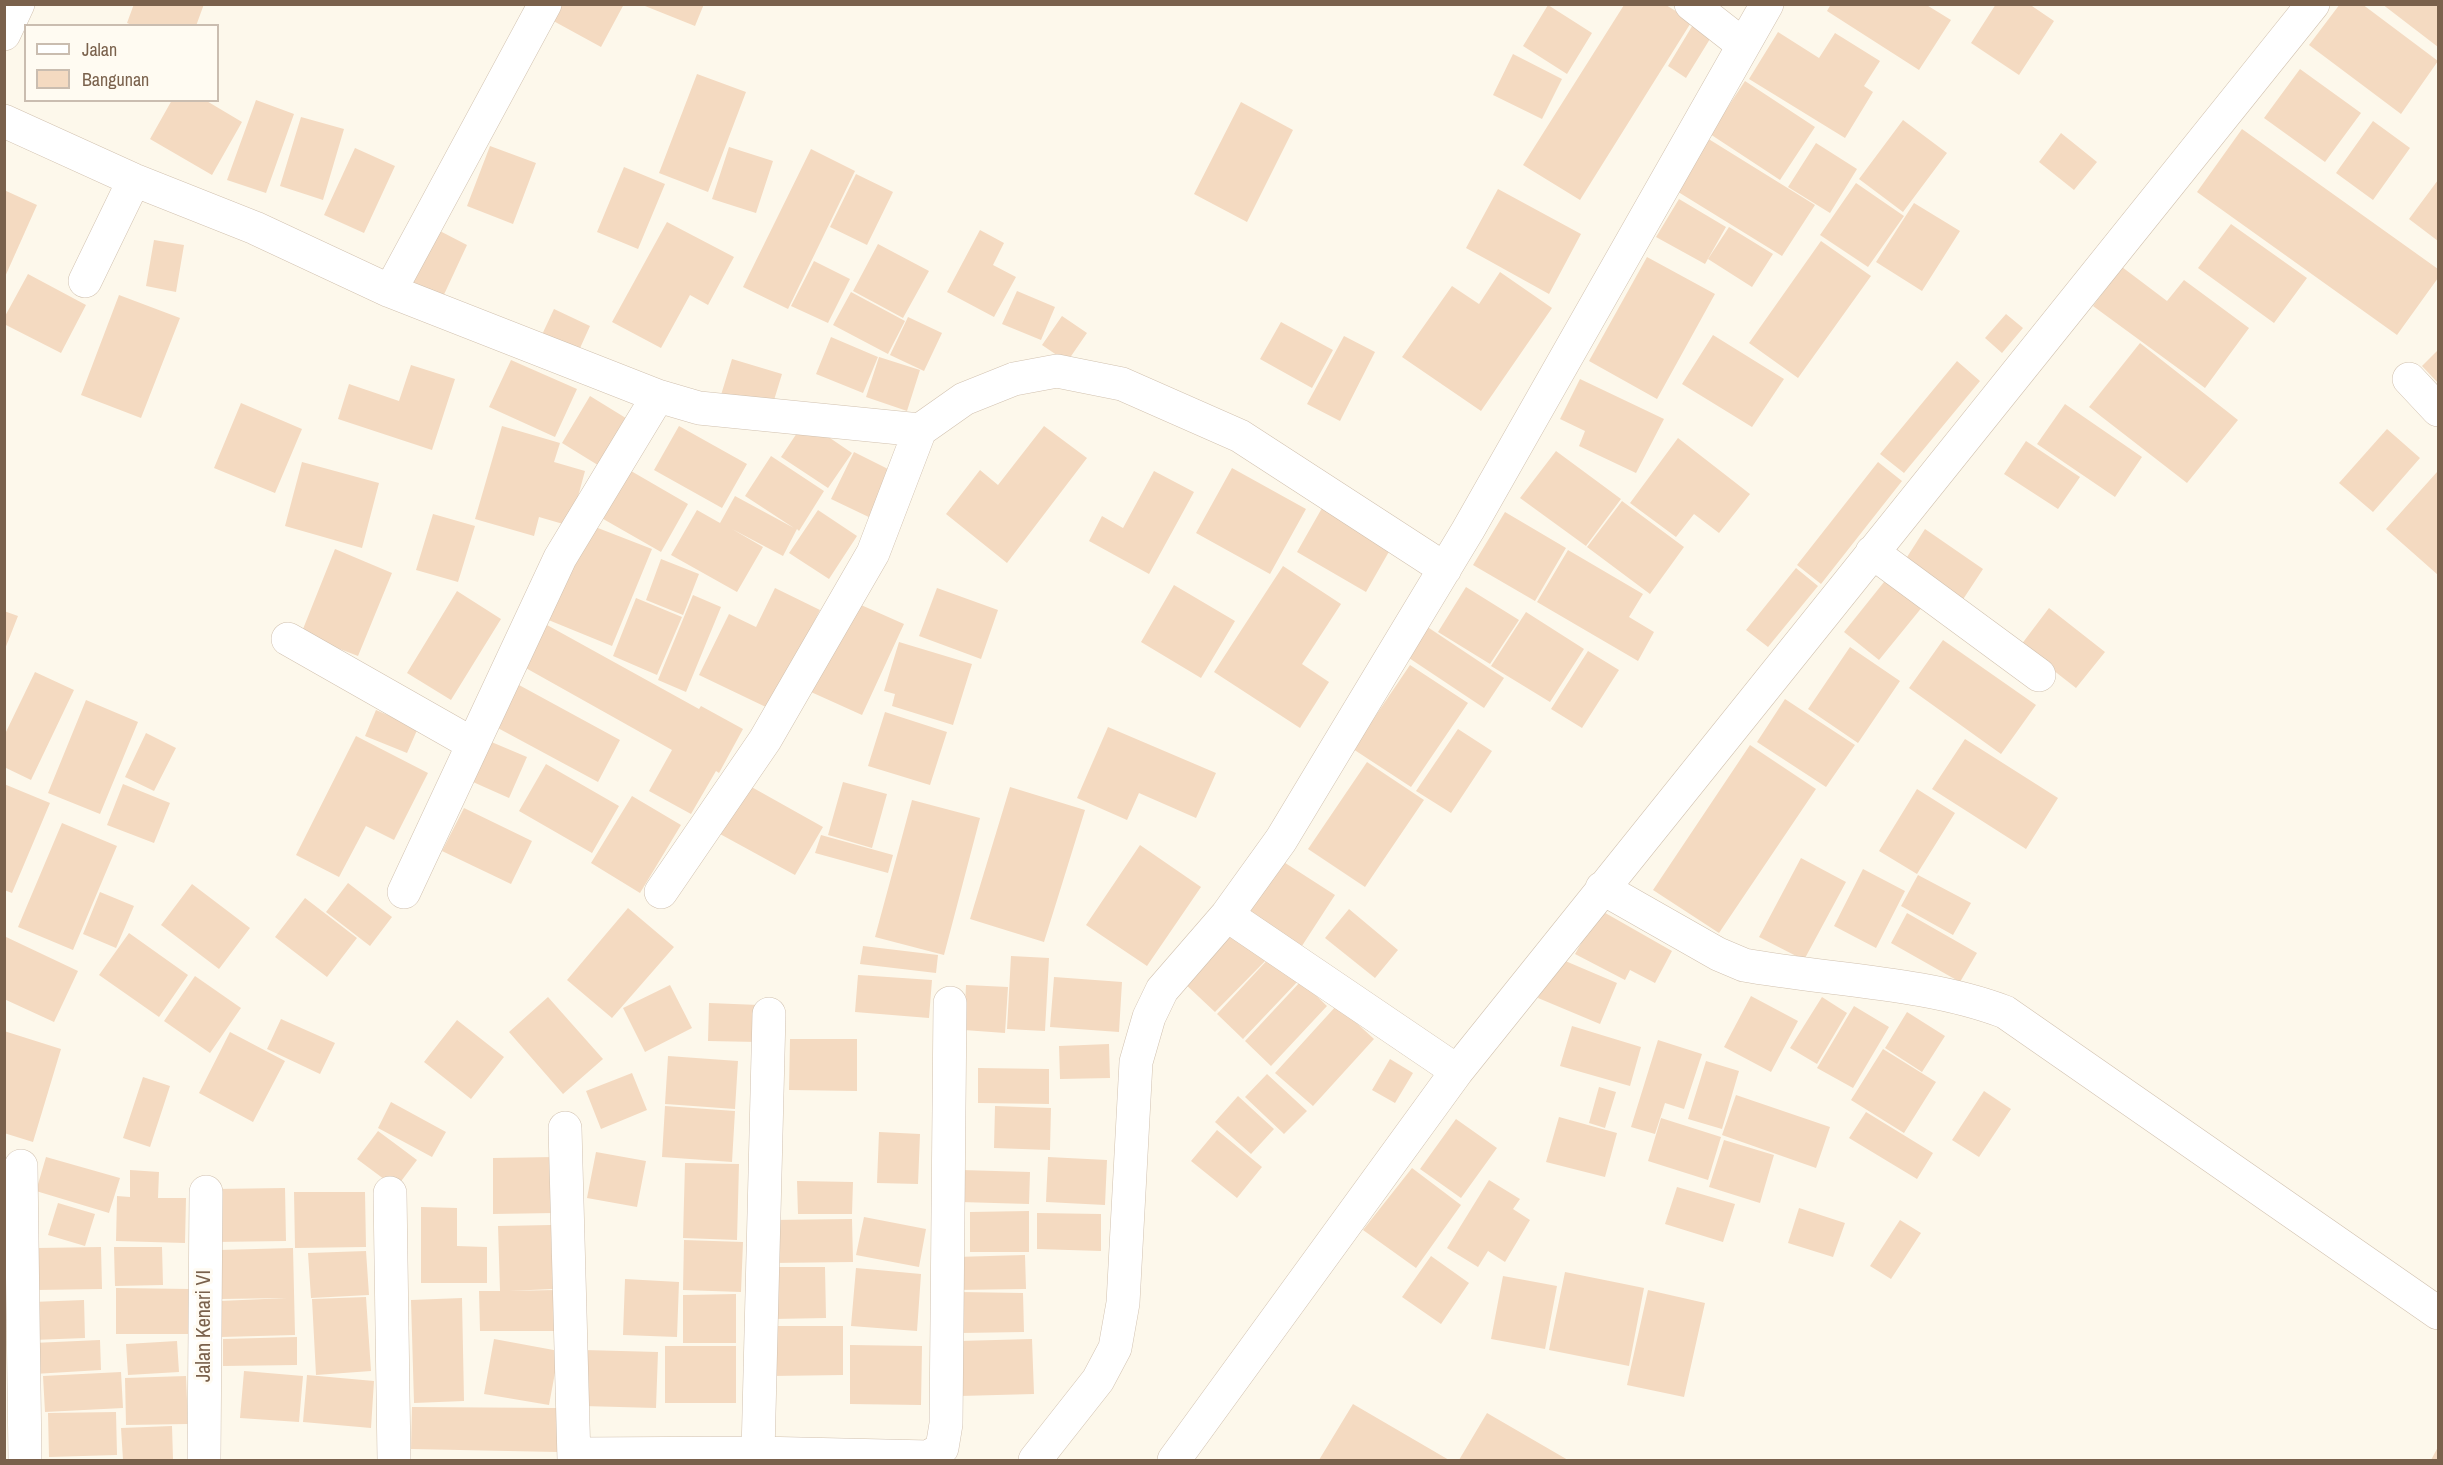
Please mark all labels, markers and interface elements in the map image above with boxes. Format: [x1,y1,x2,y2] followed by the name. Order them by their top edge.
[24,24,219,102] legend
[82,37,117,62] text: Jalan
[82,67,149,92] text: Bangunan
[193,1270,217,1382] street label: Jalan Kenari VI

